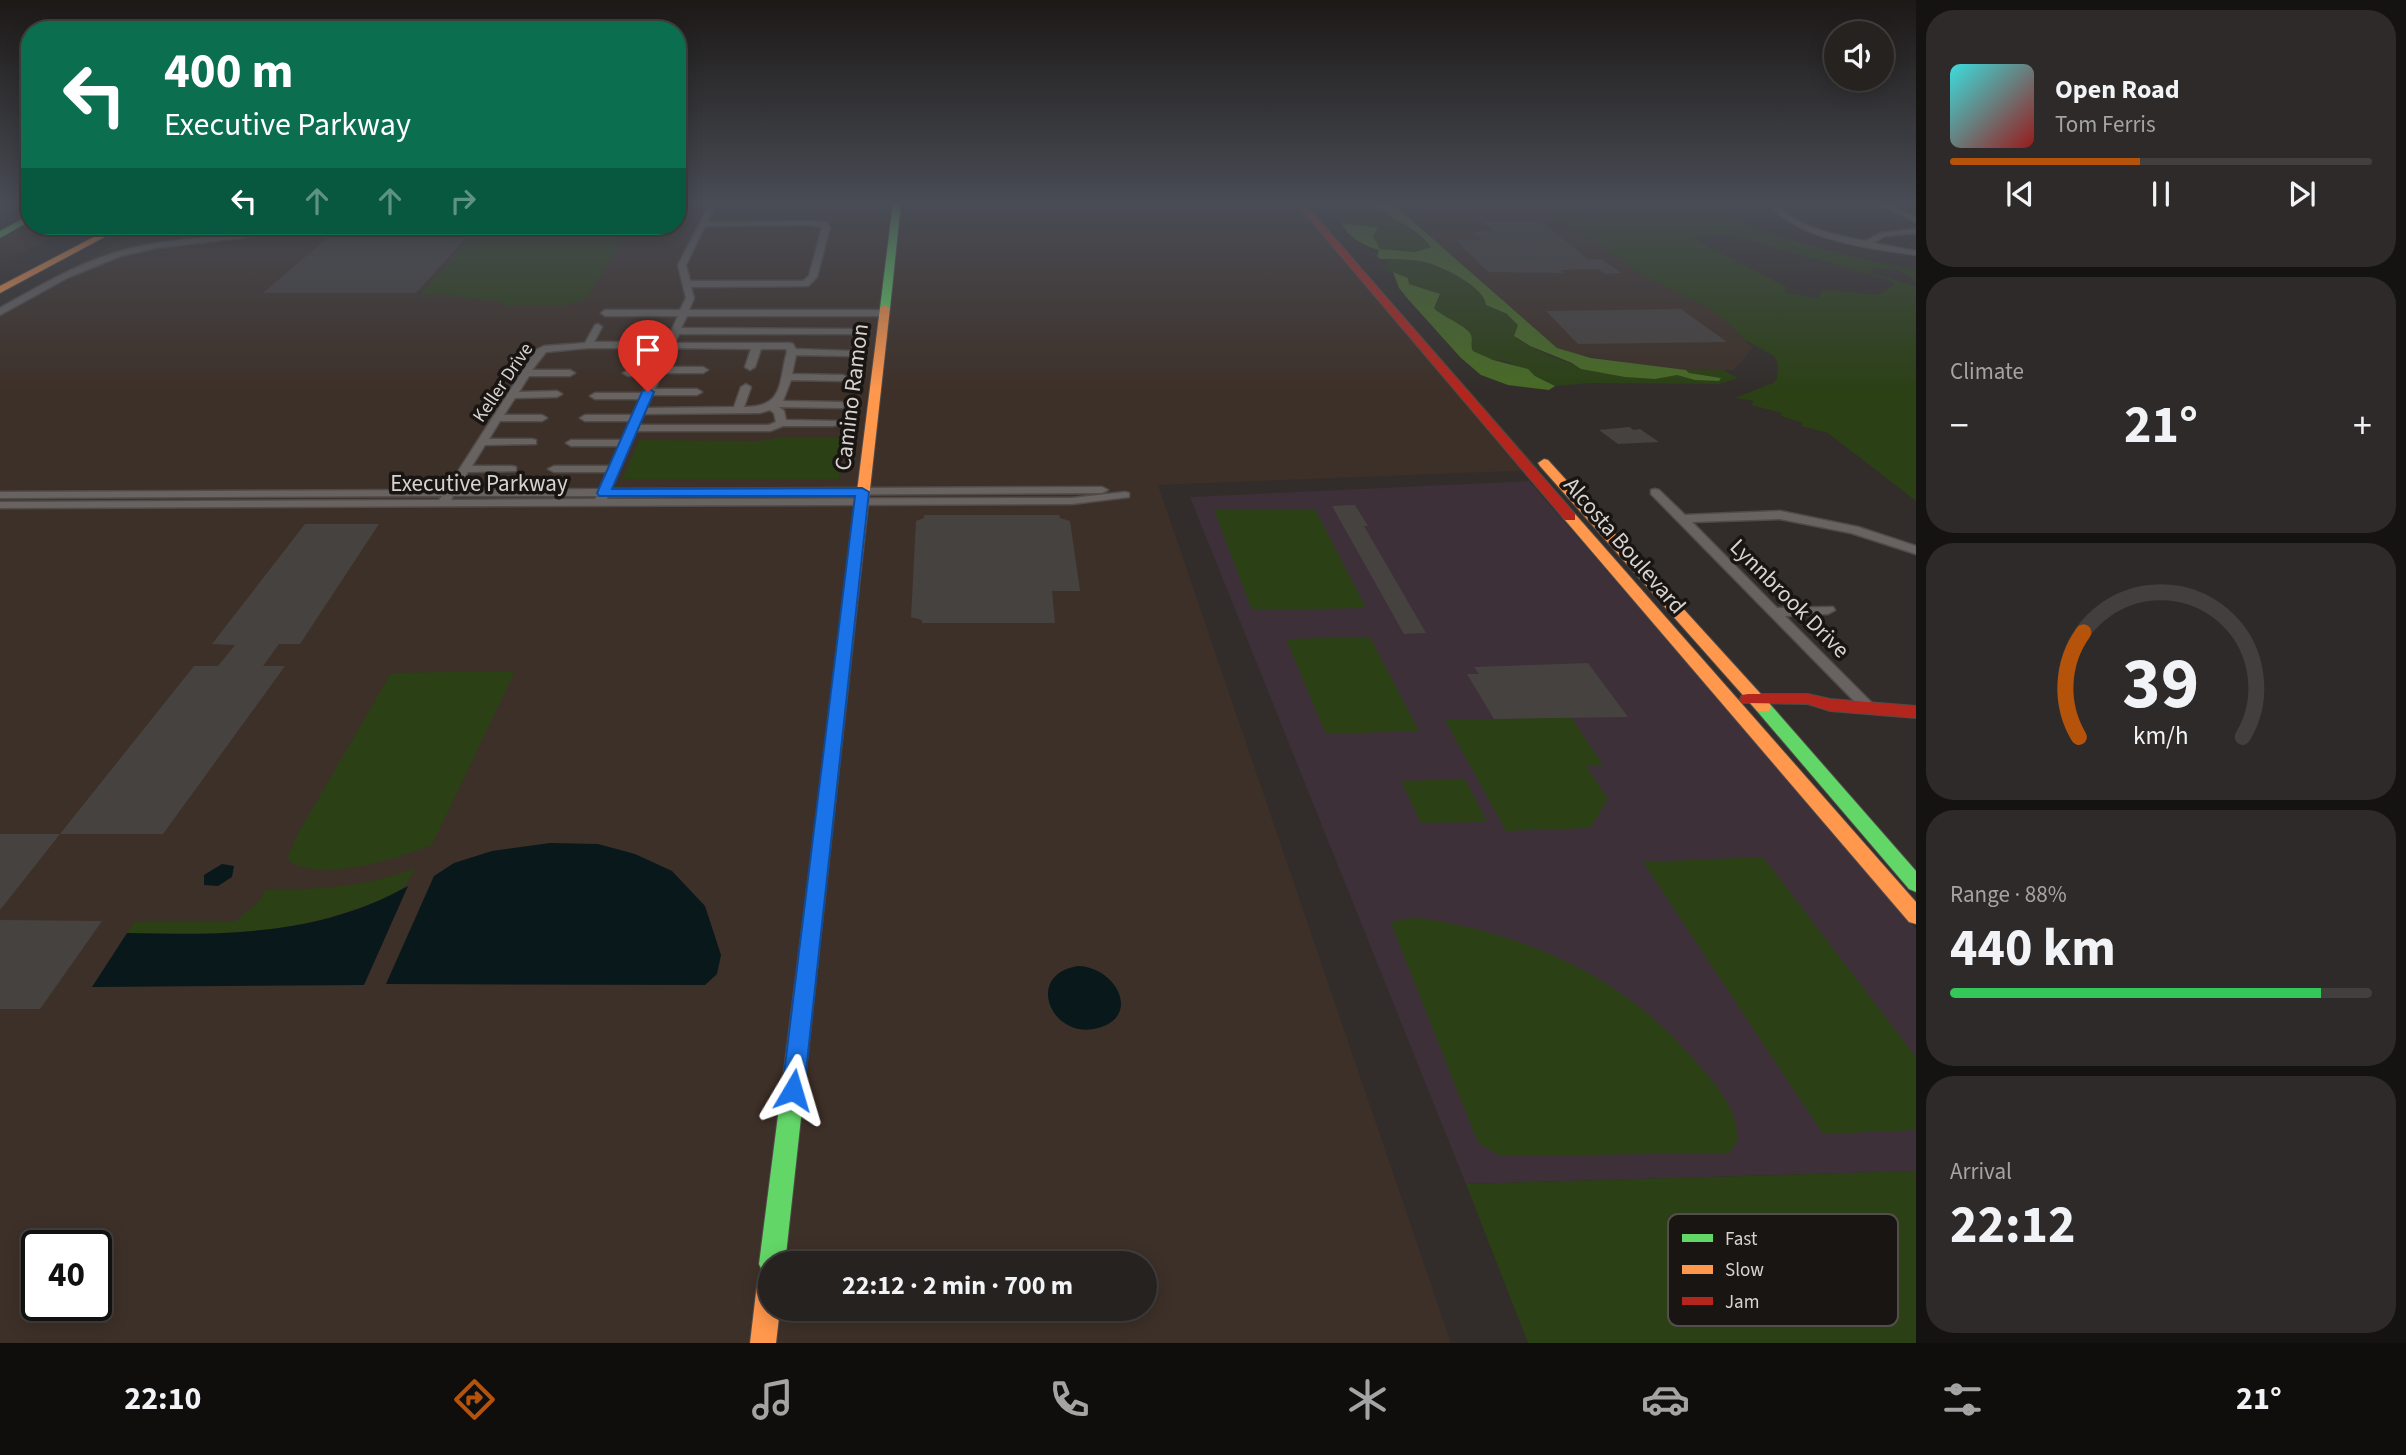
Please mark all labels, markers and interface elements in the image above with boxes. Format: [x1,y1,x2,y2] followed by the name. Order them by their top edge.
[1824,21,1894,91] map controls
[1824,21,1894,91] button: sound
[164,37,293,107] text: 400 m
[49,49,140,140] icon: left
[2055,71,2180,108] text: Open Road
[164,102,411,148] text: Executive Parkway
[2055,108,2156,141] text: Tom Ferris
[2001,175,2039,213] icon: previous
[2142,175,2180,213] icon: pause
[2283,175,2321,213] icon: next
[225,182,263,220] icon: left
[298,182,336,220] icon: ahead
[371,182,409,220] icon: ahead
[444,182,482,220] icon: right
[618,320,678,392] pin
[826,322,877,472] street label: Camino Ramon
[629,331,667,369] icon: arrive
[467,338,540,428] street label: Keller Drive
[1950,355,2024,388] text: Climate
[2124,389,2198,463] text: 21°
[1950,399,1969,453] text: −
[2353,399,2372,453] text: +
[390,467,568,500] street label: Executive Parkway
[1556,470,1693,621] street label: Alcosta Boulevard
[1722,531,1857,666] street label: Lynnbrook Drive
[2123,633,2199,737] text: 39
[2133,718,2189,754] text: km/h
[1950,878,2067,911] text: Range · 88%
[1950,912,2116,986] text: 440 km
[756,1053,830,1127] position arrow
[1950,1155,2012,1188] text: Arrival
[1950,1189,2075,1263] text: 22:12
[1668,1214,1898,1326] legend
[1725,1226,1758,1253] text: Fast
[21,1230,112,1321] speed limit sign: 40
[1725,1257,1764,1284] text: Slow
[842,1267,1073,1304] text: 22:12 · 2 min · 700 m
[1725,1289,1759,1316] text: Jam
[450,1375,499,1424] icon: directions
[748,1375,797,1424] icon: music
[1045,1375,1094,1424] icon: phone
[1343,1375,1392,1424] icon: climate
[1641,1375,1690,1424] icon: car
[1938,1375,1987,1424] icon: filters
[124,1376,202,1422] text: 22:10
[2236,1376,2282,1422] text: 21°

